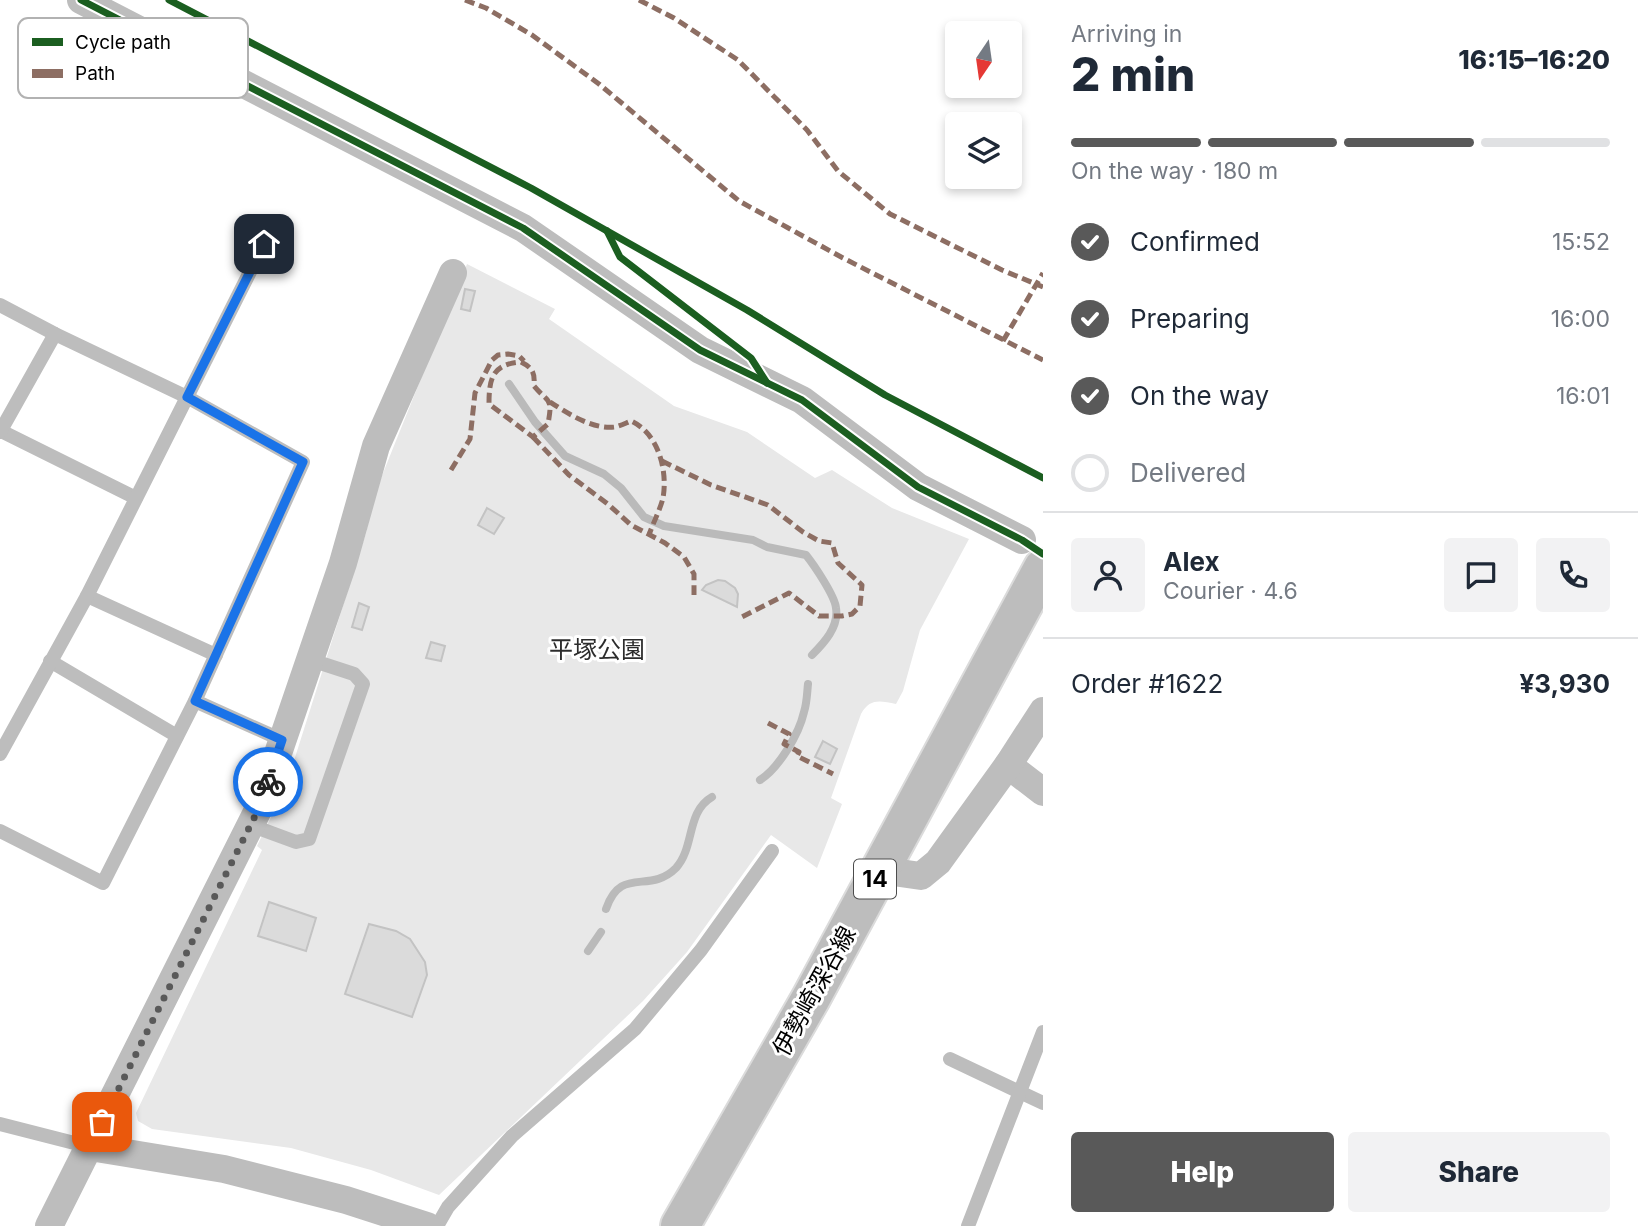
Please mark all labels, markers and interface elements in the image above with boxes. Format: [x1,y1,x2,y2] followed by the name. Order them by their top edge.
[18,18,248,98] legend
[1071,20,1182,48] text: Arriving in
[945,21,1022,98] north arrow
[945,21,1022,189] map controls
[75,31,171,54] text: Cycle path
[1458,44,1610,75] text: 16:15–16:20
[1071,46,1195,102] text: 2 min
[75,62,115,85] text: Path
[945,112,1022,189] button: layers
[1071,157,1278,185] text: On the way · 180 m
[234,214,294,274] pin
[1071,223,1109,261] icon: check
[245,225,283,263] icon: home
[1130,226,1260,257] text: Confirmed
[1552,228,1610,256] text: 15:52
[1071,300,1109,338] icon: check
[1130,303,1250,334] text: Preparing
[1551,305,1610,333] text: 16:00
[1071,377,1109,415] icon: check
[1130,380,1269,411] text: On the way
[1556,382,1610,410] text: 16:01
[1130,457,1246,488] text: Delivered
[1071,538,1145,612] button: person
[1444,538,1518,612] button: chat
[1536,538,1610,612] button: phone
[1163,546,1220,577] text: Alex
[1163,577,1298,605] text: Courier · 4.6
[549,635,645,664] park label: 平塚公園
[1071,668,1223,699] text: Order #1622
[1519,668,1610,699] text: ¥3,930
[233,747,303,817] courier
[249,763,287,801] icon: bike
[854,860,896,898] road number: 14
[766,921,862,1061] street label: 伊勢崎深谷線
[72,1092,132,1152] pin
[83,1103,121,1141] icon: bag
[1071,1132,1334,1212] button: Help
[1348,1132,1610,1212] button: Share

